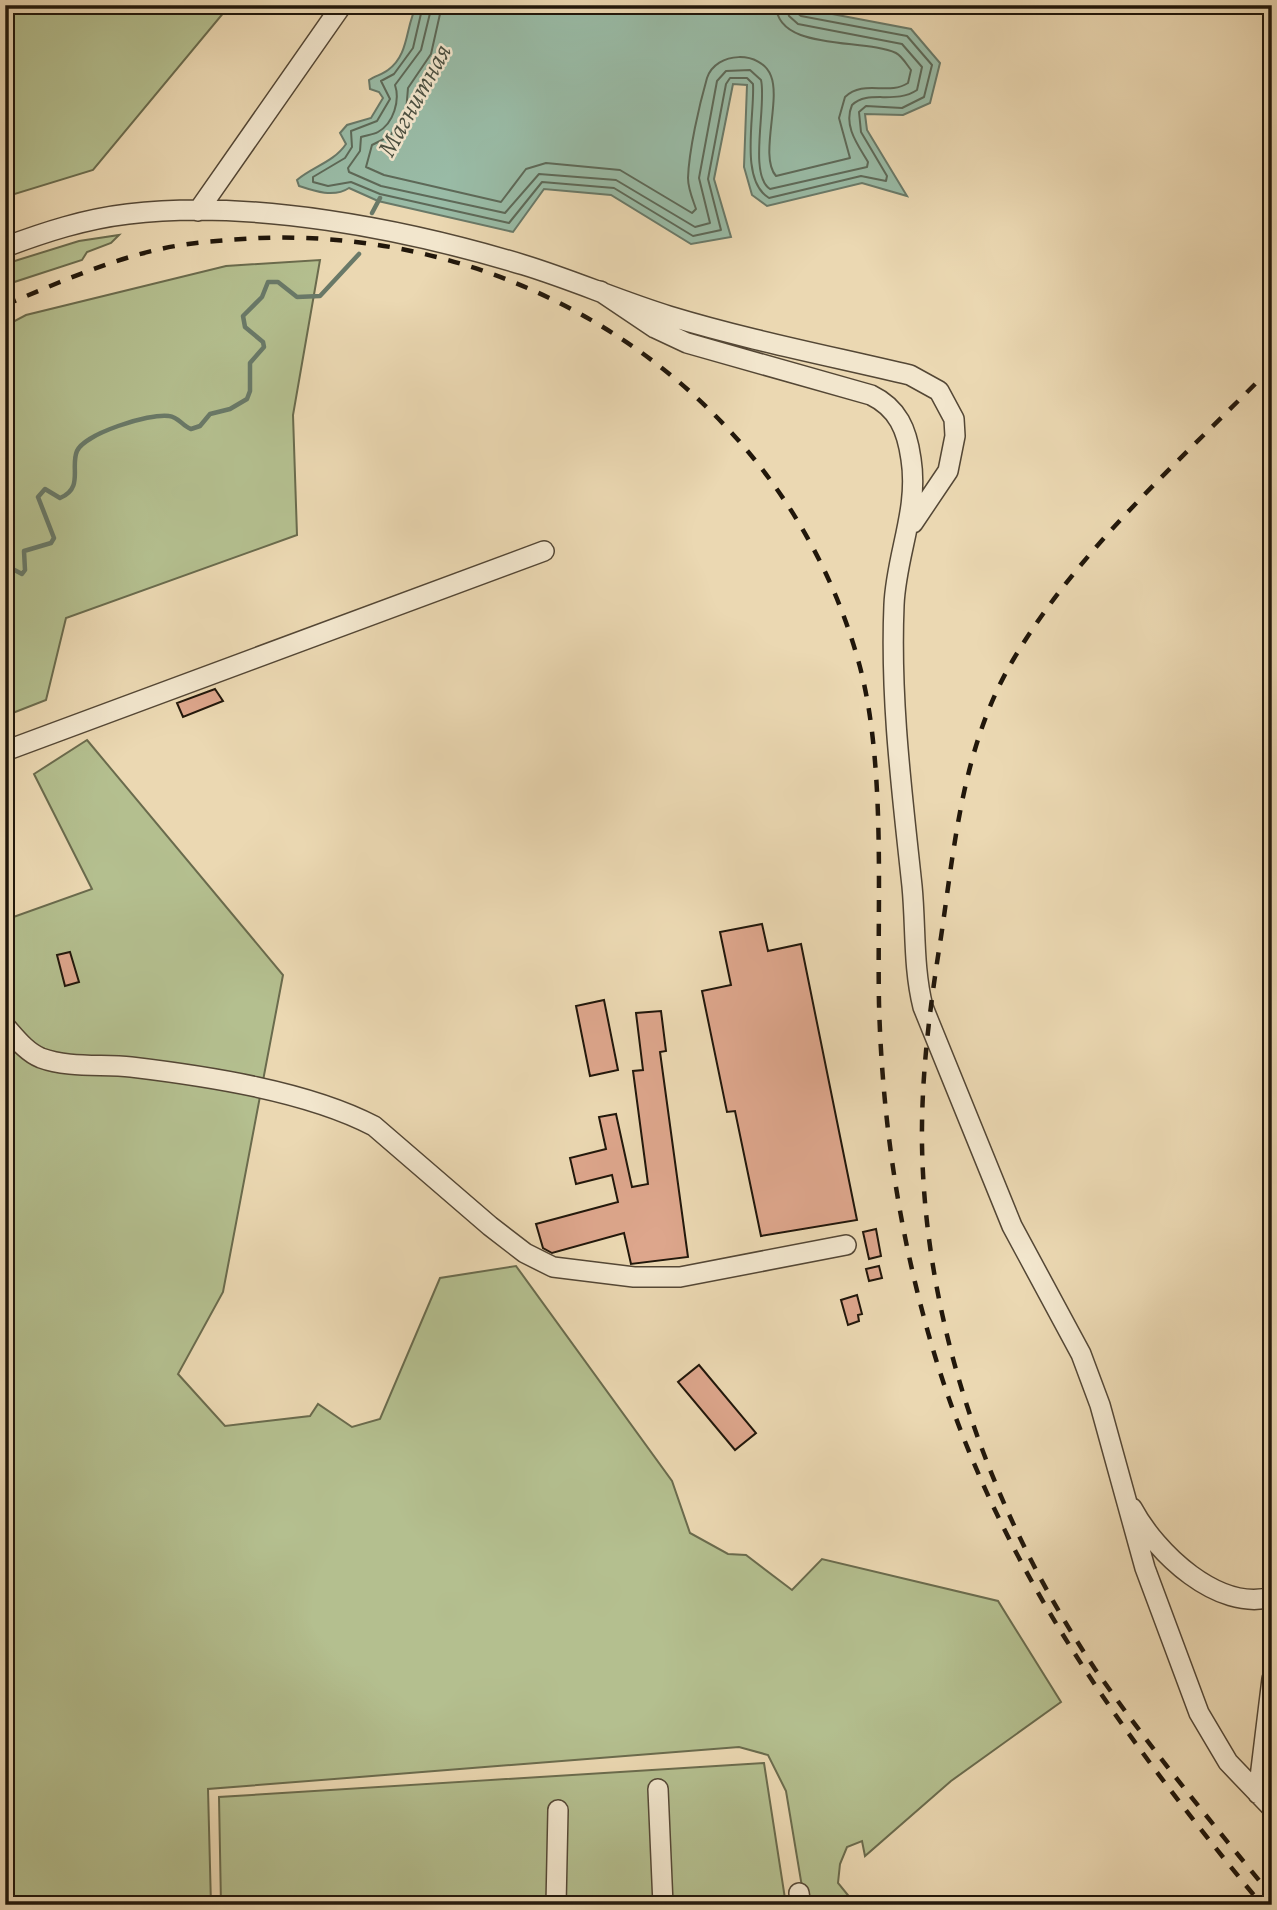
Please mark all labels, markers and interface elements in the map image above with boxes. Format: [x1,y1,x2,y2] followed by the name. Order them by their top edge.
[369,37,460,163] water label: Магнитная

